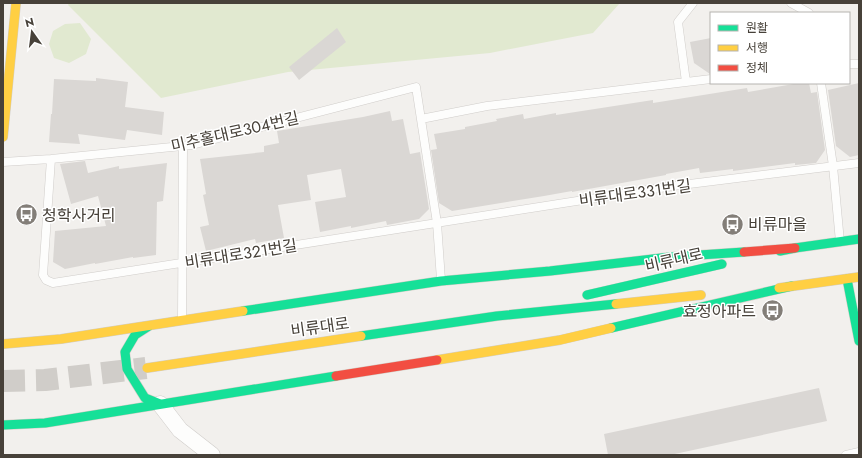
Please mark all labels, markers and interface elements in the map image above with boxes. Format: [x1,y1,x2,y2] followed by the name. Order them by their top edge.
[12,12,52,52] north arrow
[710,12,850,84] legend
[23,13,36,31] text: N
[746,19,768,37] text: 원활
[746,39,768,57] text: 서행
[746,59,768,77] text: 정체
[169,106,301,158] street label: 미추홀대로304번길
[577,174,693,212] street label: 비류대로331번길
[13,202,39,228] bus stop icon: 청학사거리
[42,204,116,227] place label: 청학사거리
[719,211,745,237] bus stop icon: 비류마을
[748,213,807,236] place label: 비류마을
[183,234,299,274] street label: 비류대로321번길
[643,242,706,278] street label: 비류대로
[759,298,785,324] bus stop icon: 효정아파트
[682,300,756,323] place label: 효정아파트
[289,311,351,342] street label: 비류대로

